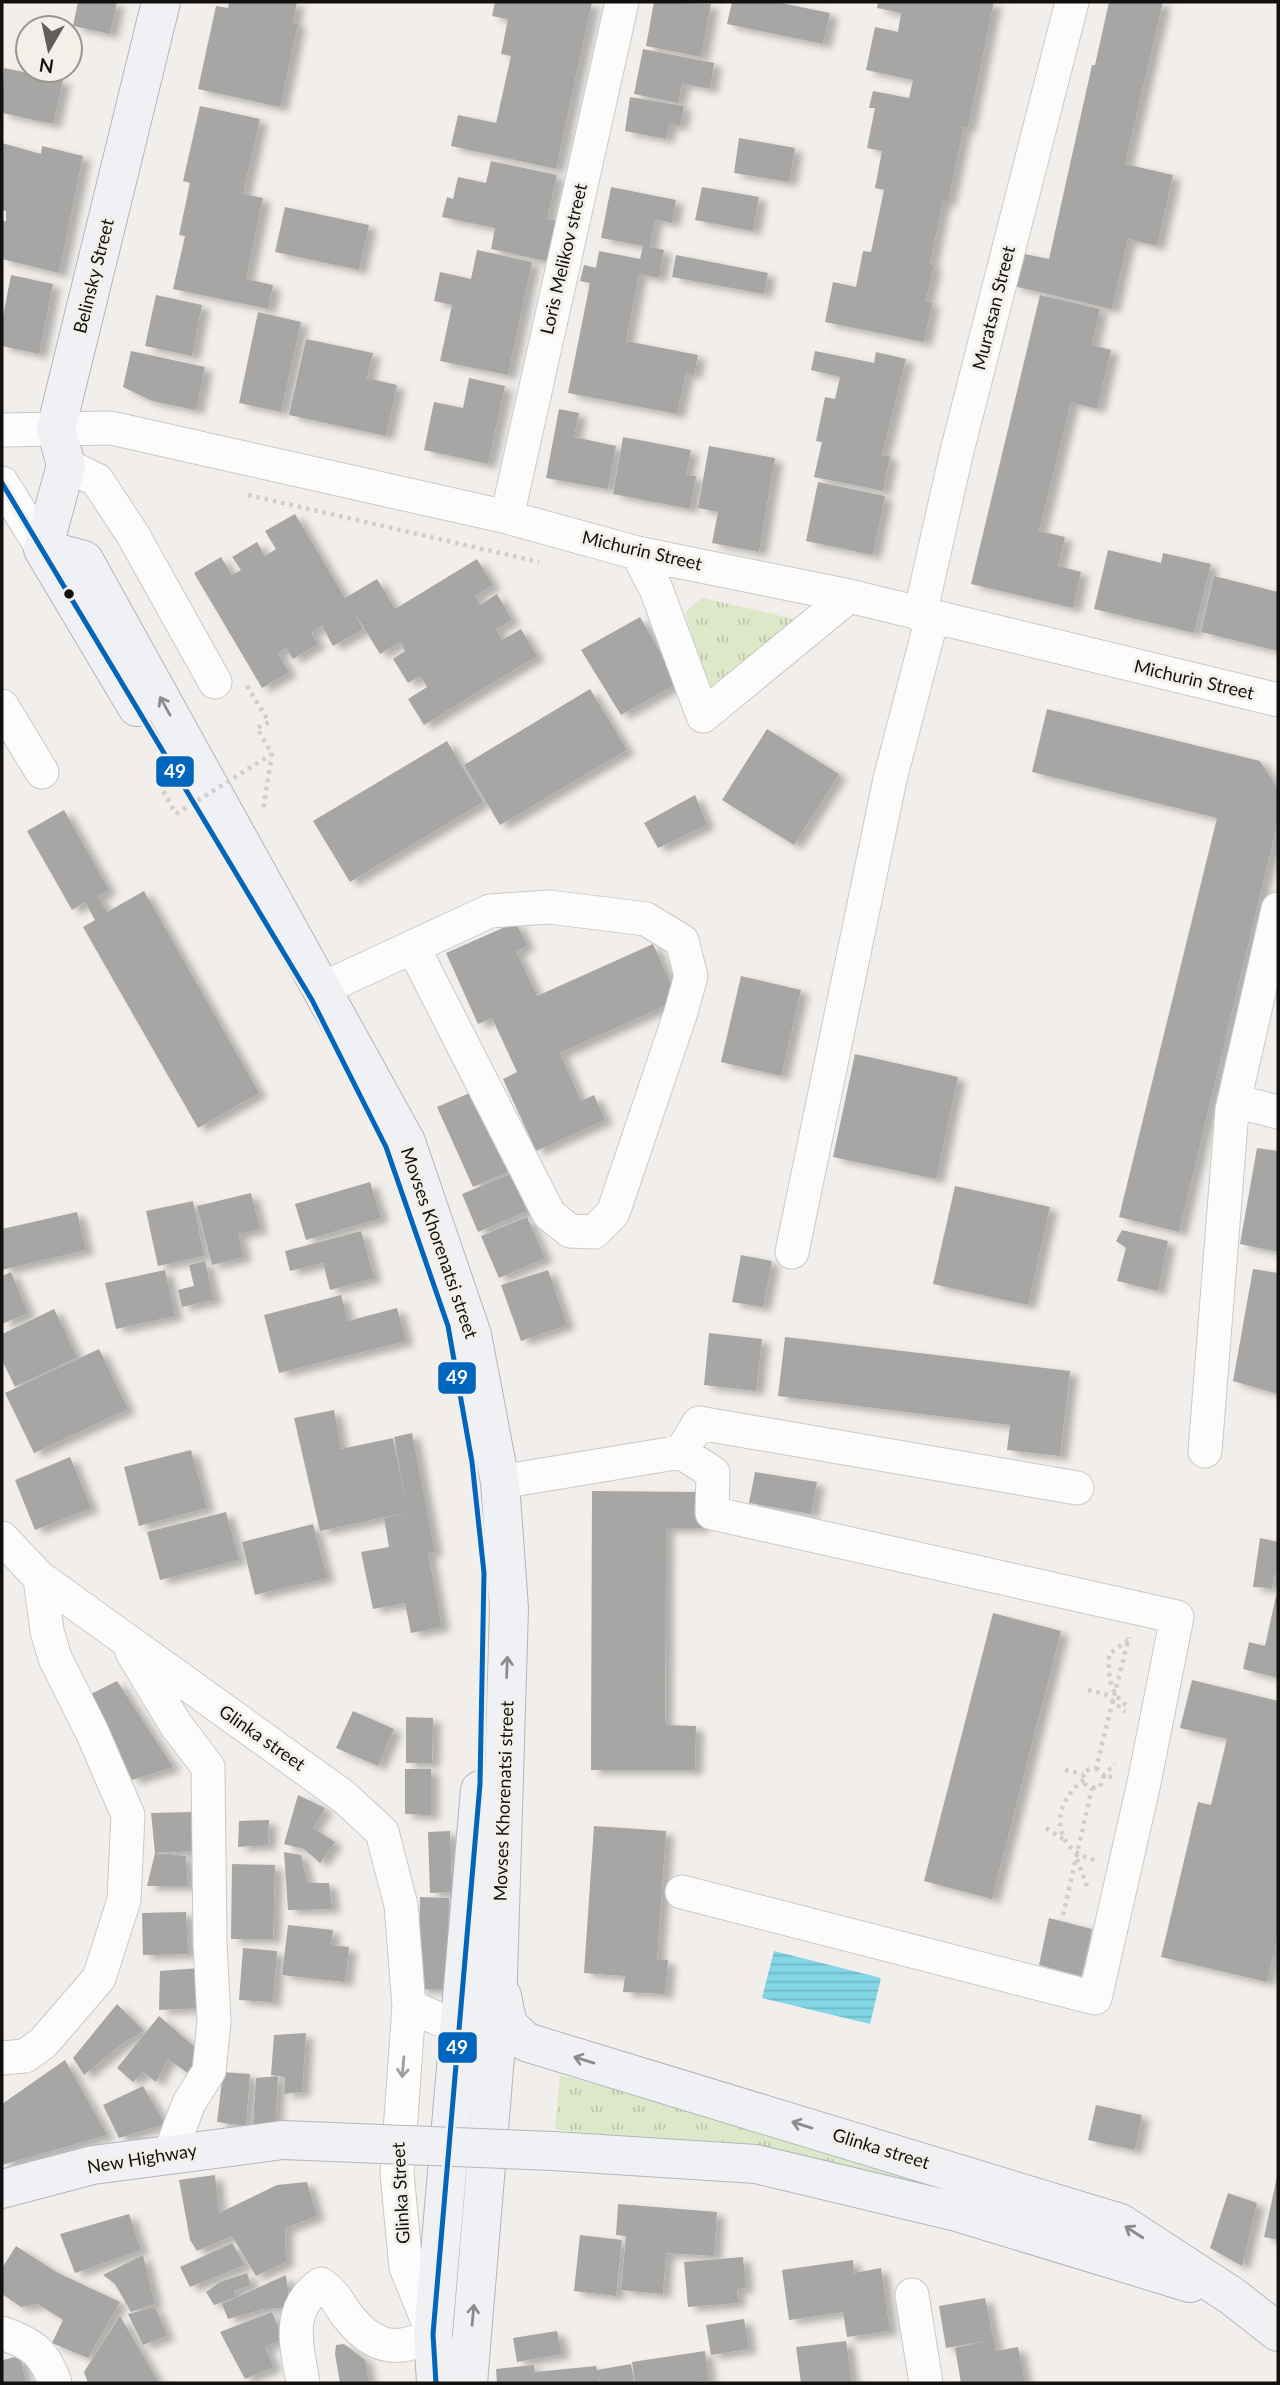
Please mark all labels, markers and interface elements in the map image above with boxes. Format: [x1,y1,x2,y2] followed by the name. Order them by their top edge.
[14,14,84,84] north arrow
[37,54,55,79] text: N
[535,181,591,336] street label: Loris Melikov street
[68,216,118,335] street label: Belinsky Street
[967,243,1019,372] street label: Muratsan Street
[580,526,705,575] street label: Michurin Street
[62,587,76,601] unlabelled marker
[1132,655,1257,704] street label: Michurin Street
[158,696,172,716] one-way arrow
[155,755,195,788] line badge: 49
[164,759,186,782] text: 49
[397,1144,483,1342] street label: Movses Khorenatsi street
[437,1361,477,1395] line badge: 49
[446,1365,468,1388] text: 49
[501,1655,514,1678] one-way arrow
[215,1699,310,1775] street label: Glinka street
[489,1700,518,1902] street label: Movses Khorenatsi street
[437,2031,478,2064] line badge: 49
[446,2035,468,2058] text: 49
[573,2052,595,2065] one-way arrow
[396,2055,409,2078] one-way arrow
[791,2117,813,2130] one-way arrow
[830,2123,933,2173] street label: Glinka street
[86,2138,199,2178] street label: New Highway
[386,2141,414,2244] street label: Glinka Street
[1125,2225,1144,2239] one-way arrow
[467,2304,480,2327] one-way arrow

